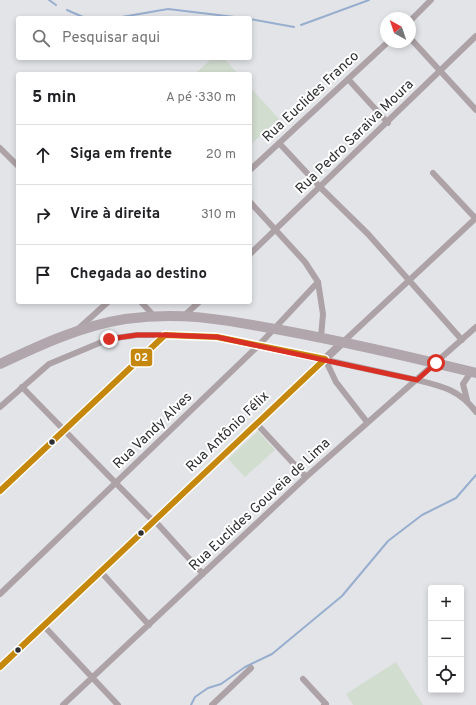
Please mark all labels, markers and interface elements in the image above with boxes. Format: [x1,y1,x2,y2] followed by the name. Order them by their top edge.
[380,12,416,48] north arrow
[16,16,252,60] search box
[30,27,52,49] icon: search
[62,29,160,48] text: Pesquisar aqui
[259,48,363,146] street label: Rua Euclides Franco
[292,76,418,198] street label: Rua Pedro Saraiva Moura
[32,87,76,109] text: 5 min
[166,90,236,106] text: A pé · 330 m
[32,144,54,166] icon: ahead
[70,145,172,164] text: Siga em frente
[206,147,236,163] text: 20 m
[32,204,54,226] icon: right
[70,205,160,224] text: Vire à direita
[201,207,236,223] text: 310 m
[32,264,54,286] icon: arrive
[70,265,207,284] text: Chegada ao destino
[100,330,118,348] route end
[130,348,153,367] line badge: 02
[134,351,148,365] text: 02
[427,354,445,372] route start
[183,388,273,476] street label: Rua Antônio Félix
[110,389,196,473] street label: Rua Vandy Alves
[186,435,334,575] street label: Rua Euclides Gouveia de Lima
[47,437,57,447] unlabelled marker
[136,528,146,538] unlabelled marker
[428,585,464,693] map controls
[428,585,464,621] button: +
[428,621,464,657] button: −
[13,645,23,655] unlabelled marker
[428,657,464,693] button: locate

